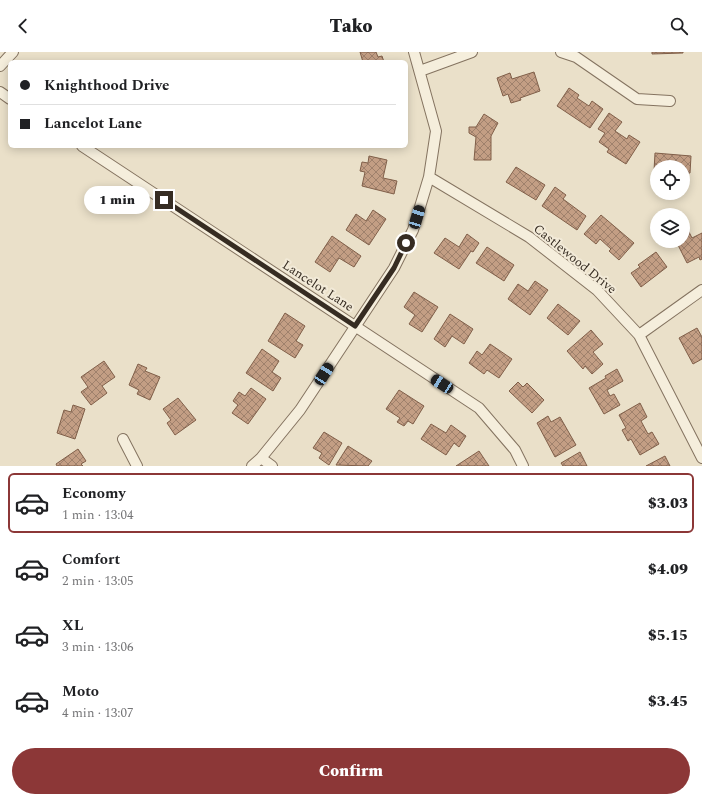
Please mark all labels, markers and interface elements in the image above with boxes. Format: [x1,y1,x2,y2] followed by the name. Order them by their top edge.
[329,13,373,40] text: Tako
[12,15,34,37] icon: back
[668,15,690,37] icon: search
[44,74,170,97] text: Knighthood Drive
[44,112,142,135] text: Lancelot Lane
[650,160,690,248] map controls
[650,160,690,200] button: locate
[84,186,150,214] callout: 1 min
[99,190,135,210] text: 1 min
[155,191,173,209] route end
[408,204,426,230] car
[650,208,690,248] button: layers
[529,219,621,299] street label: Castlewood Drive
[397,234,415,252] route start
[278,255,358,317] street label: Lancelot Lane
[312,361,336,387] car
[429,372,455,396] car
[62,482,126,505] text: Economy
[14,485,50,521] icon: car
[648,492,688,515] text: $3.03
[62,505,134,525] text: 1 min · 13:04
[62,548,120,571] text: Comfort
[14,551,50,587] icon: car
[648,558,688,581] text: $4.09
[62,571,134,591] text: 2 min · 13:05
[62,614,83,637] text: XL
[14,617,50,653] icon: car
[648,624,688,647] text: $5.15
[62,637,134,657] text: 3 min · 13:06
[62,680,99,703] text: Moto
[14,683,50,719] icon: car
[648,690,688,713] text: $3.45
[62,703,134,723] text: 4 min · 13:07
[12,748,690,794] button: Confirm

